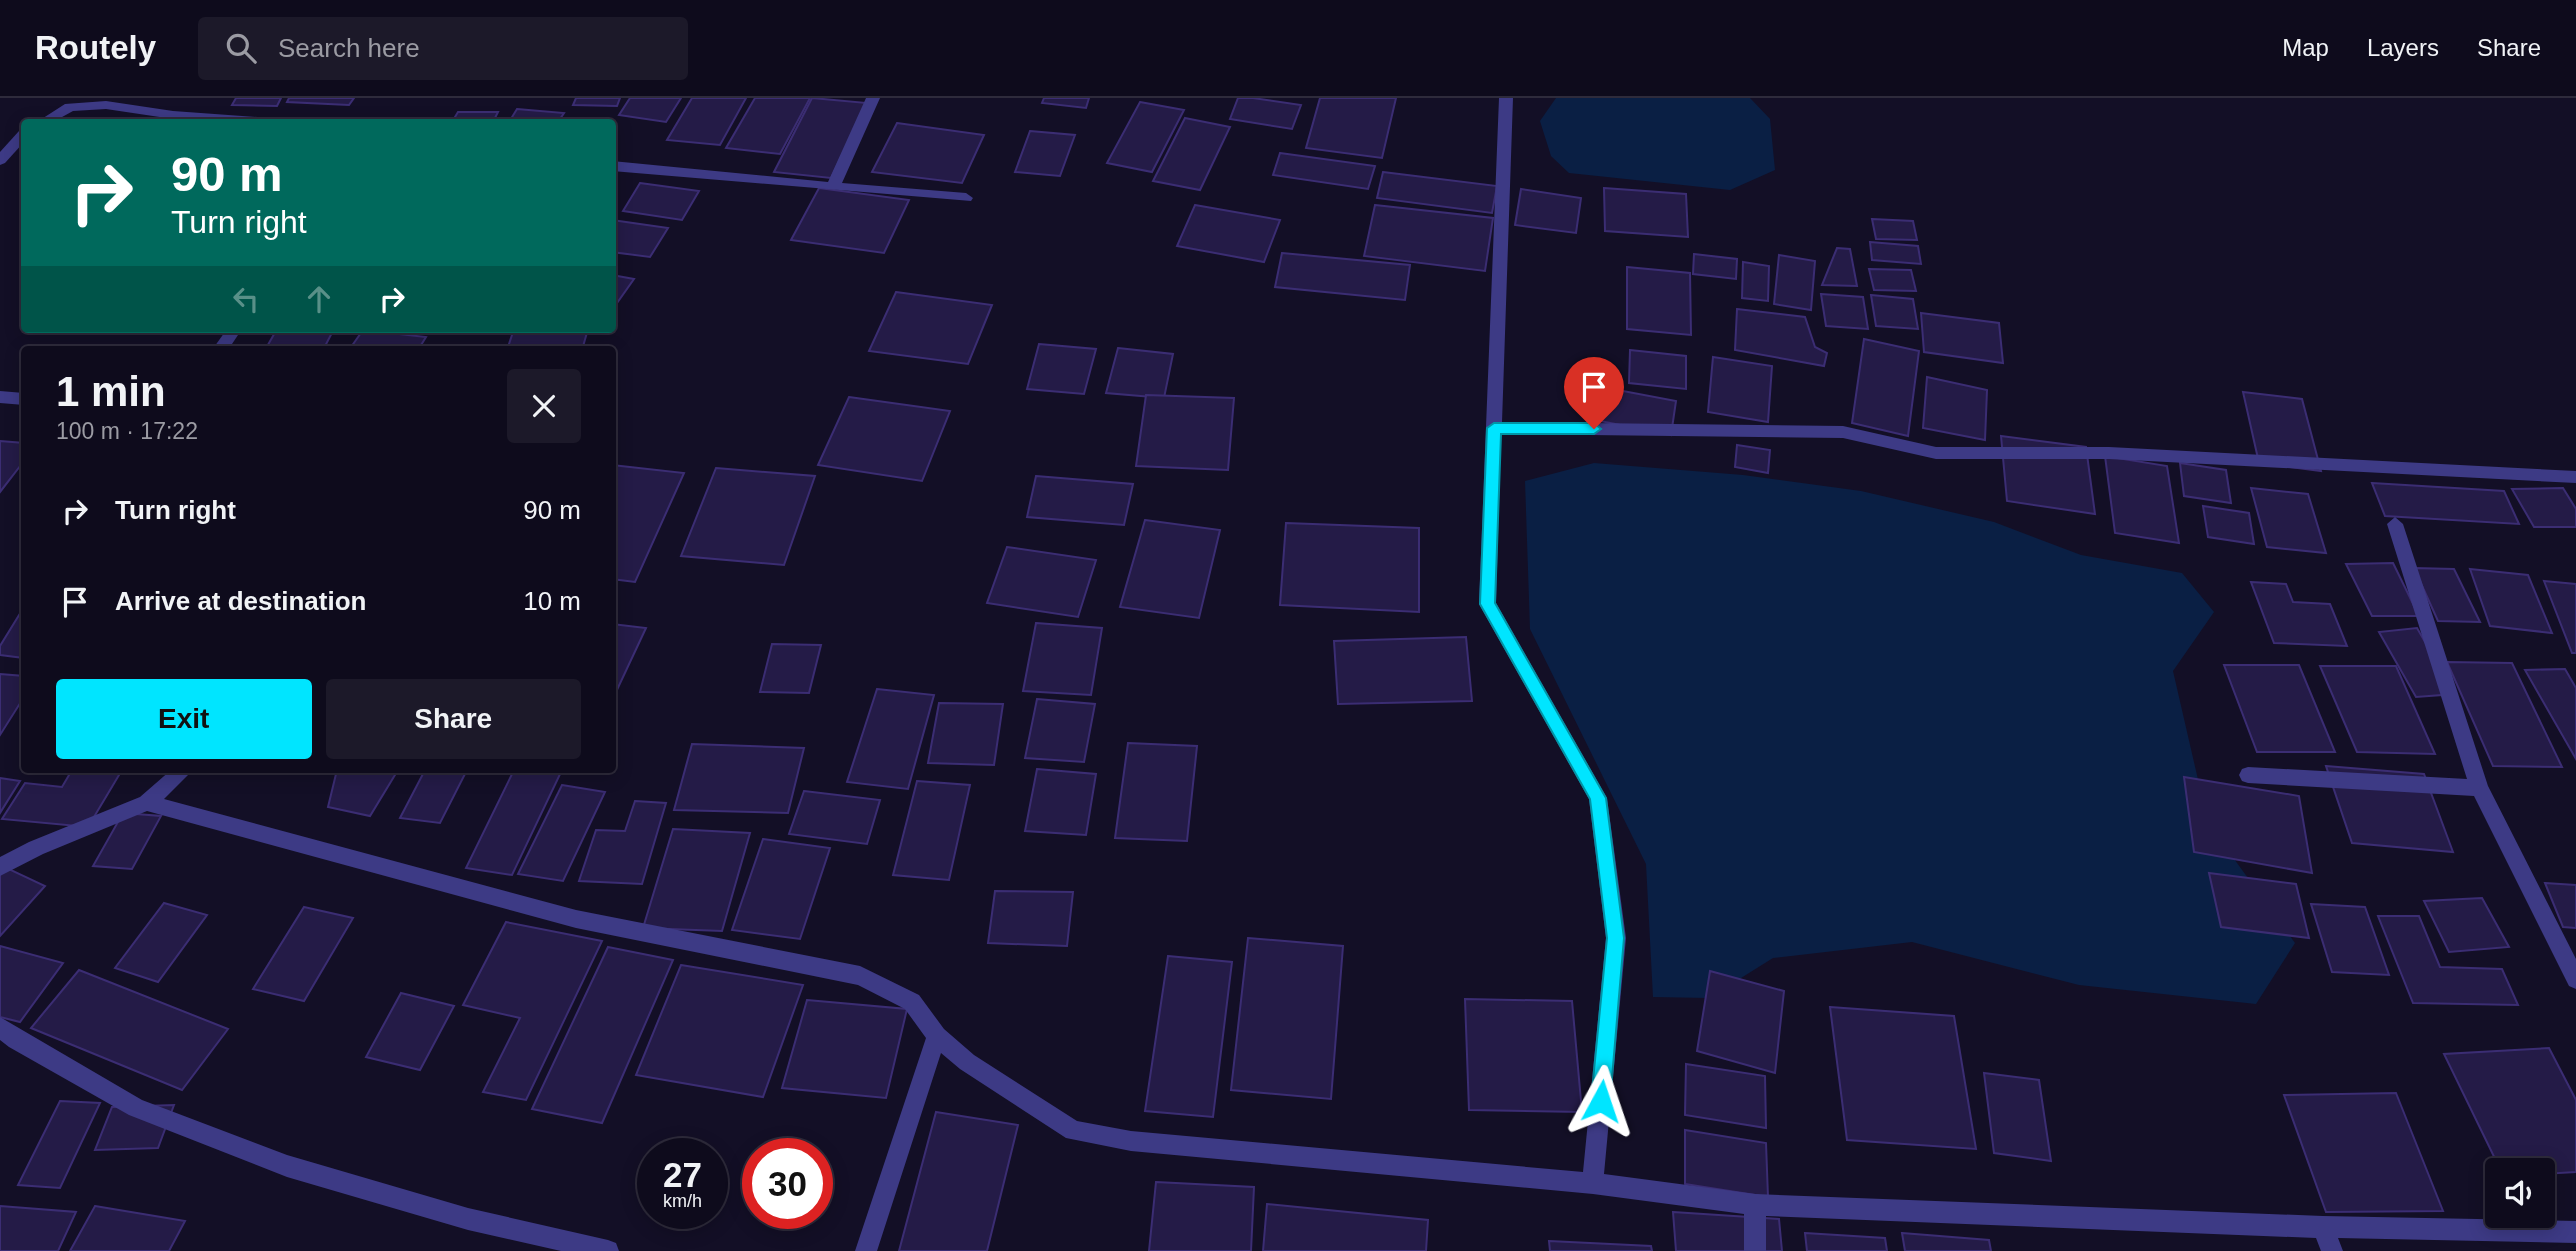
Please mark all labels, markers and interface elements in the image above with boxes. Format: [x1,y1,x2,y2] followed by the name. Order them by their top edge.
[198,17,688,80] search box
[35,29,156,66] text: Routely
[222,29,260,67] icon: search
[278,33,420,63] text: Search here
[2282,34,2329,61] text: Map
[2367,34,2439,61] text: Layers
[2477,34,2541,61] text: Share
[56,147,147,238] icon: right
[171,147,283,201] text: 90 m
[171,204,307,240] text: Turn right
[227,280,265,318] icon: left
[300,280,338,318] icon: ahead
[373,280,411,318] icon: right
[1564,357,1624,429] pin
[56,368,166,415] text: 1 min
[1575,368,1613,406] icon: arrive
[507,369,581,443] button: close
[56,418,198,444] text: 100 m · 17:22
[56,492,94,530] icon: right
[115,495,236,525] text: Turn right
[523,495,581,525] text: 90 m
[56,583,94,621] icon: arrive
[115,586,366,616] text: Arrive at destination
[523,586,581,616] text: 10 m
[56,679,312,759] button: Exit
[326,679,581,759] button: Share
[1564,1064,1638,1138] position arrow
[742,1138,833,1229] speed limit sign: 30
[663,1155,702,1194] text: 27
[2485,1158,2555,1228] map controls
[2485,1158,2555,1228] button: sound
[663,1191,702,1211] text: km/h

